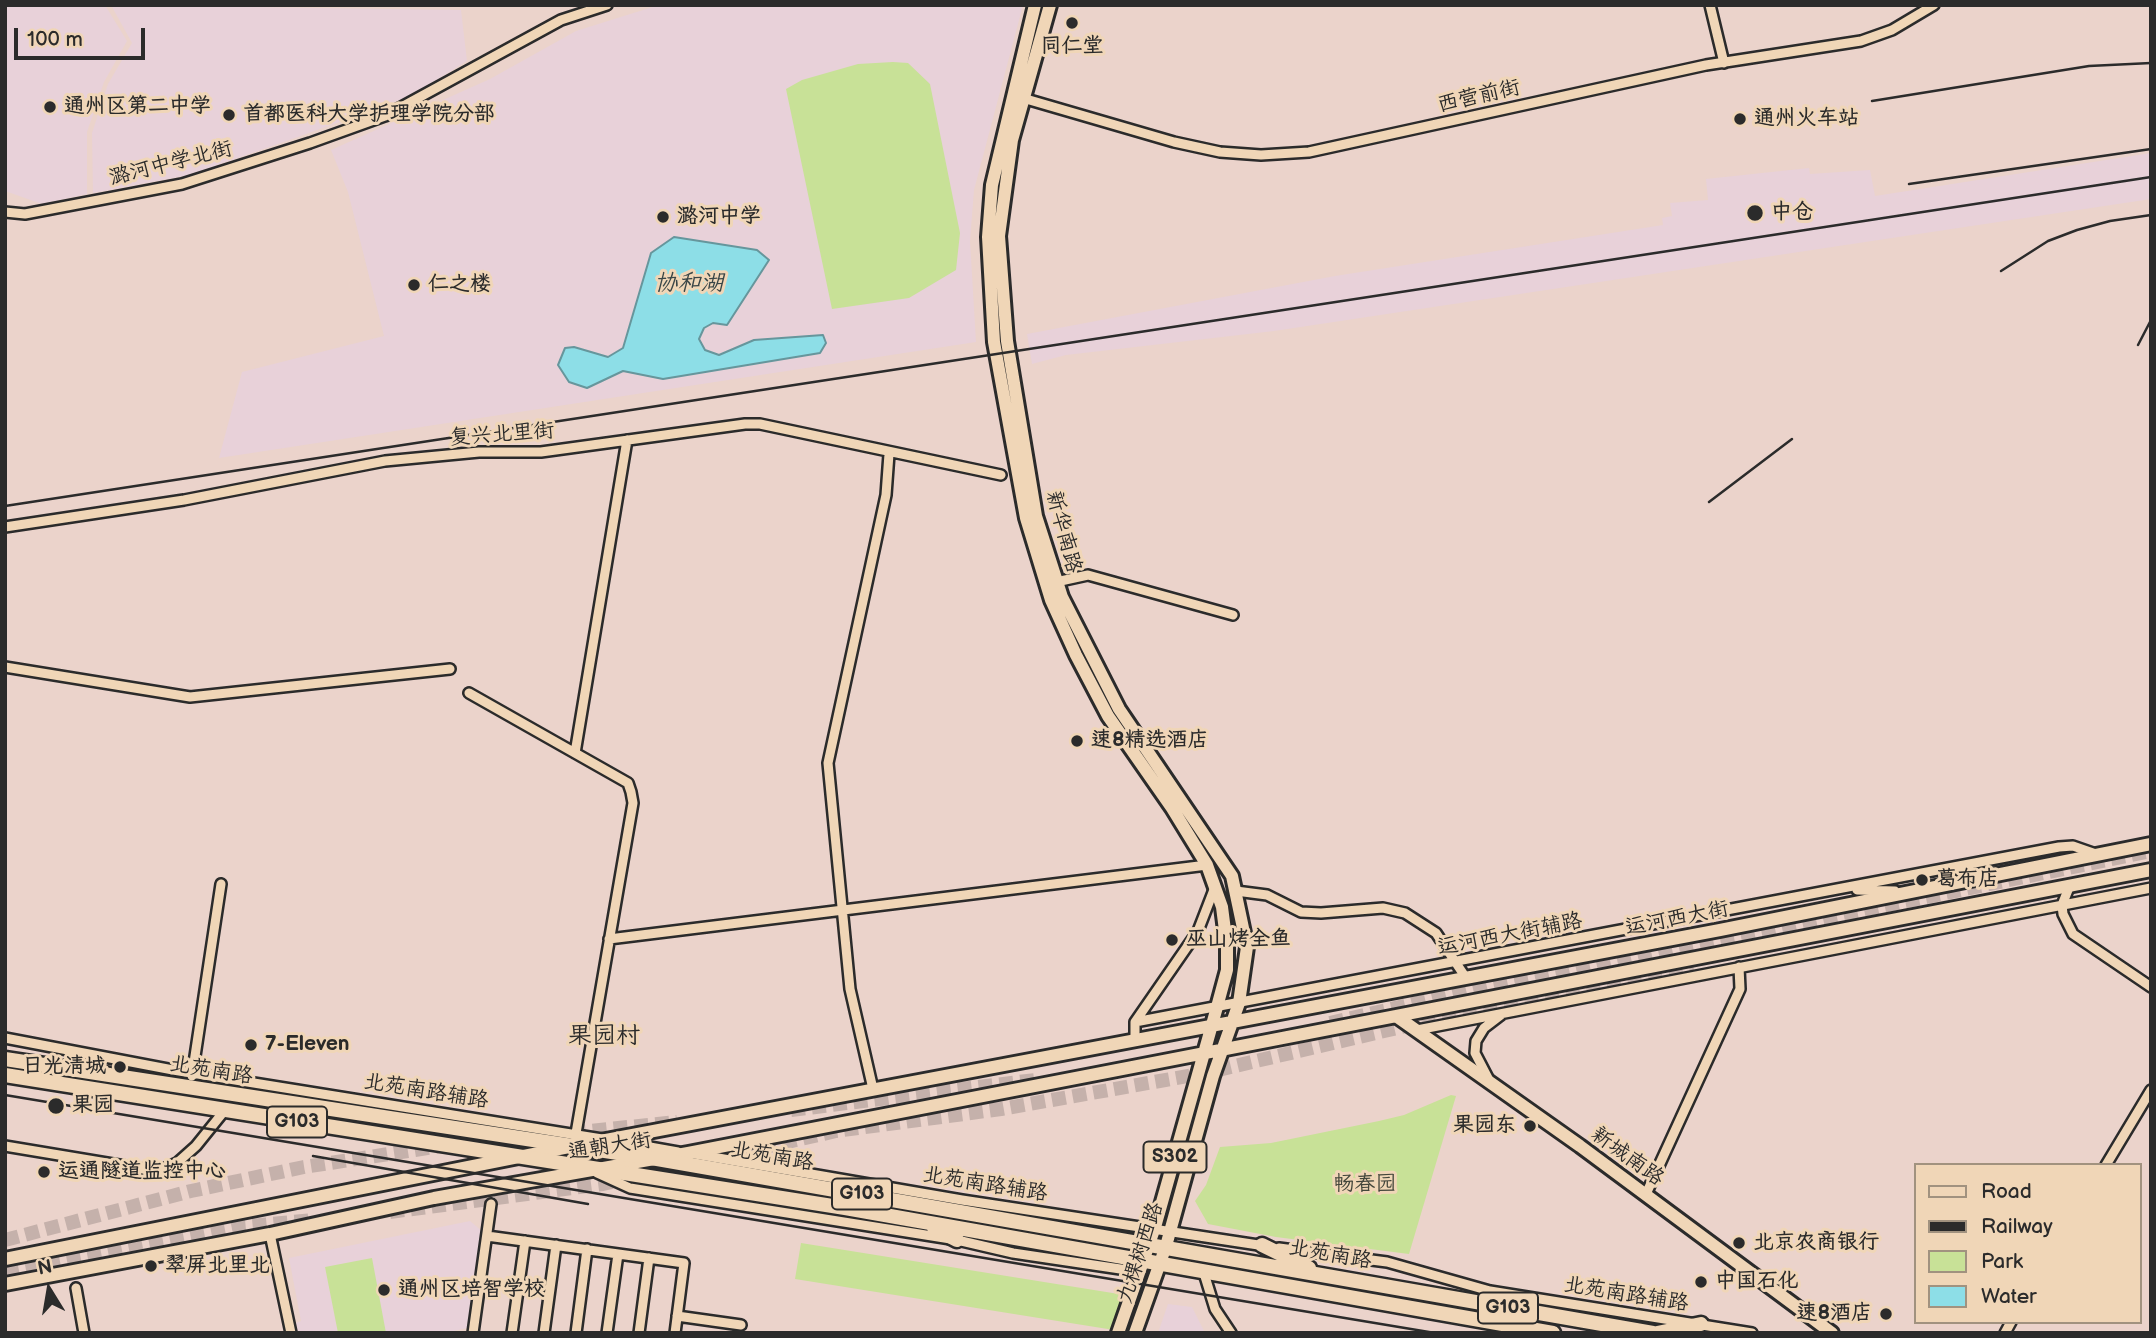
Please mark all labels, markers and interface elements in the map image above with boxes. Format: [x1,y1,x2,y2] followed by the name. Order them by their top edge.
[18,14,149,58] scale bar
[1064,15,1080,31] marker: 同仁堂
[27,27,83,52] text: 100 m
[1041,34,1103,60] place label: 同仁堂
[1435,75,1523,119] street label: 西营前街
[64,94,211,120] place label: 通州区第二中学
[42,99,58,115] marker: 通州区第二中学
[243,102,495,128] place label: 首都医科大学护理学院分部
[1754,106,1859,132] place label: 通州火车站
[221,107,237,123] marker: 首都医科大学护理学院分部
[1732,111,1748,127] marker: 通州火车站
[107,137,235,191] street label: 潞河中学北街
[1771,200,1813,226] place label: 中仓
[1745,203,1765,223] marker: 中仓
[677,204,761,230] place label: 潞河中学
[655,209,671,225] marker: 潞河中学
[655,270,723,298] water label: 协和湖
[428,272,491,298] place label: 仁之楼
[406,277,422,293] marker: 仁之楼
[449,419,555,451] street label: 复兴北里街
[1040,488,1086,576] street label: 新华南路
[1091,728,1209,754] place label: 速8精选酒店
[1069,733,1085,749] marker: 速8精选酒店
[1936,867,1999,893] place label: 葛布店
[1914,872,1930,888] marker: 葛布店
[1623,897,1731,941] street label: 运河西大街
[1435,909,1585,961] street label: 运河西大街辅路
[1186,927,1291,953] place label: 巫山烤全鱼
[1164,932,1180,948] marker: 巫山烤全鱼
[568,1023,640,1051] district label: 果园村
[265,1032,350,1058] place label: 7-Eleven
[243,1037,259,1053] marker: 7-Eleven
[168,1052,254,1090] street label: 北苑南路
[22,1054,106,1080] place label: 日光清城
[112,1059,128,1075] marker: 日光清城
[362,1070,490,1114] street label: 北苑南路辅路
[72,1093,114,1119] place label: 果园
[46,1096,66,1116] marker: 果园
[267,1106,327,1138] road number: G103
[1453,1113,1516,1139] place label: 果园东
[1522,1118,1538,1134] marker: 果园东
[1586,1122,1668,1192] street label: 新城南路
[567,1128,653,1166] street label: 通朝大街
[728,1137,816,1177] street label: 北苑南路
[1144,1142,1206,1172] road number: S302
[58,1159,226,1185] place label: 运通隧道监控中心
[921,1163,1049,1207] street label: 北苑南路辅路
[1914,1163,2142,1324] legend
[36,1164,52,1180] marker: 运通隧道监控中心
[1334,1172,1396,1198] park label: 畅春园
[832,1178,892,1210] road number: G103
[1981,1179,2032,1204] text: Road
[1113,1199,1169,1307] street label: 九棵树西路
[1981,1214,2053,1239] text: Railway
[1753,1230,1879,1256] place label: 北京农商银行
[1286,1235,1374,1275] street label: 北苑南路
[1731,1235,1747,1251] marker: 北京农商银行
[1981,1249,2023,1274] text: Park
[165,1253,270,1279] place label: 翠屏北里北
[14,1254,84,1324] north arrow
[36,1255,54,1281] text: N
[143,1258,159,1274] marker: 翠屏北里北
[1715,1269,1799,1295] place label: 中国石化
[1562,1273,1690,1317] street label: 北苑南路辅路
[1693,1274,1709,1290] marker: 中国石化
[398,1277,545,1303] place label: 通州区培智学校
[376,1282,392,1298] marker: 通州区培智学校
[1981,1284,2037,1309] text: Water
[1478,1292,1538,1324] road number: G103
[1796,1301,1872,1327] place label: 速8酒店
[1878,1306,1894,1322] marker: 速8酒店

